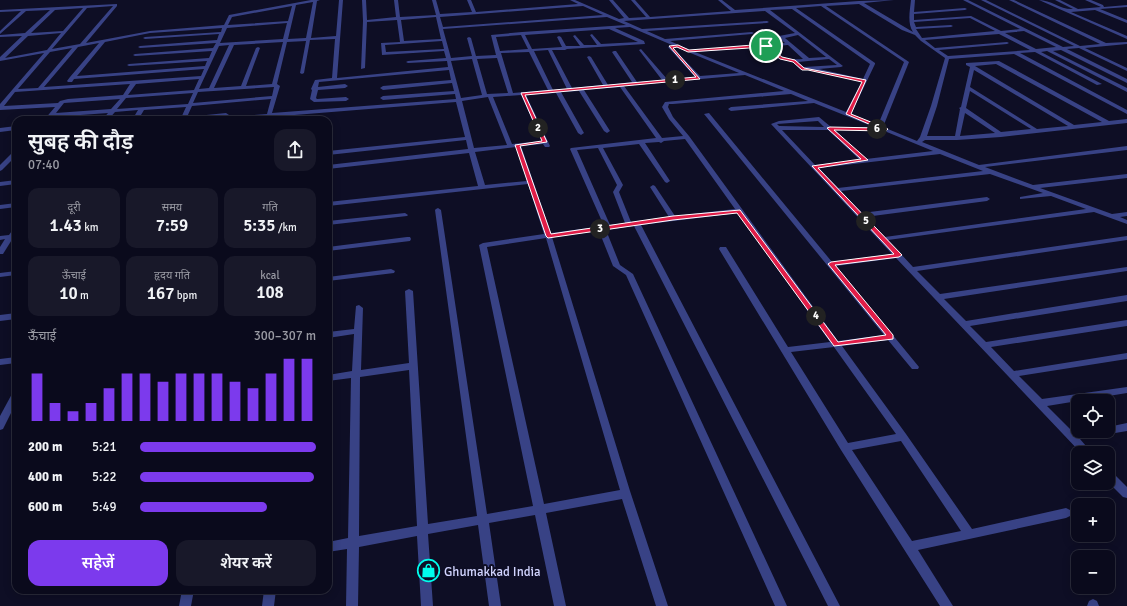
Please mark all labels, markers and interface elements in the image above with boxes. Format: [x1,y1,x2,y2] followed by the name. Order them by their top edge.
[749,29,783,63] pin
[755,35,777,57] icon: arrive
[665,70,685,90] pin: 1
[672,73,678,86] text: 1
[528,118,548,138] pin: 2
[867,119,887,139] pin: 6
[535,121,541,134] text: 2
[874,122,880,135] text: 6
[28,128,133,155] text: सुबह की दौड़
[274,129,316,171] button: share
[28,157,60,173] text: 07:40
[67,201,81,214] text: दूरी
[162,201,182,214] text: समय
[262,201,278,214] text: गति
[856,211,876,231] pin: 5
[863,214,869,227] text: 5
[50,215,82,236] text: 1.43
[156,215,188,236] text: 7:59
[243,215,275,236] text: 5:35
[590,219,610,239] pin: 3
[82,221,98,234] text: km
[275,221,297,234] text: /km
[597,222,603,235] text: 3
[62,269,86,282] text: ऊँचाई
[154,269,190,282] text: हृदय गति
[260,269,280,282] text: kcal
[256,282,284,303] text: 108
[59,283,78,304] text: 10
[147,283,174,304] text: 167
[78,289,89,302] text: m
[174,289,197,302] text: bpm
[806,306,826,326] pin: 4
[813,309,819,322] text: 4
[28,328,56,344] text: ऊँचाई
[254,328,316,344] text: 300–307 m
[1071,394,1115,594] map controls
[1071,394,1115,438] button: locate
[28,439,62,455] text: 200 m
[92,439,117,455] text: 5:21
[1071,446,1115,490] button: layers
[28,469,62,485] text: 400 m
[92,469,117,485] text: 5:22
[1071,498,1115,542] button: +
[28,499,62,515] text: 600 m
[92,499,117,515] text: 5:49
[28,540,168,586] button: सहेजें
[176,540,316,586] button: शेयर करें
[1071,550,1115,594] button: −
[416,558,442,584] shop icon: Ghumakkad India
[444,564,541,580] place label: Ghumakkad India

